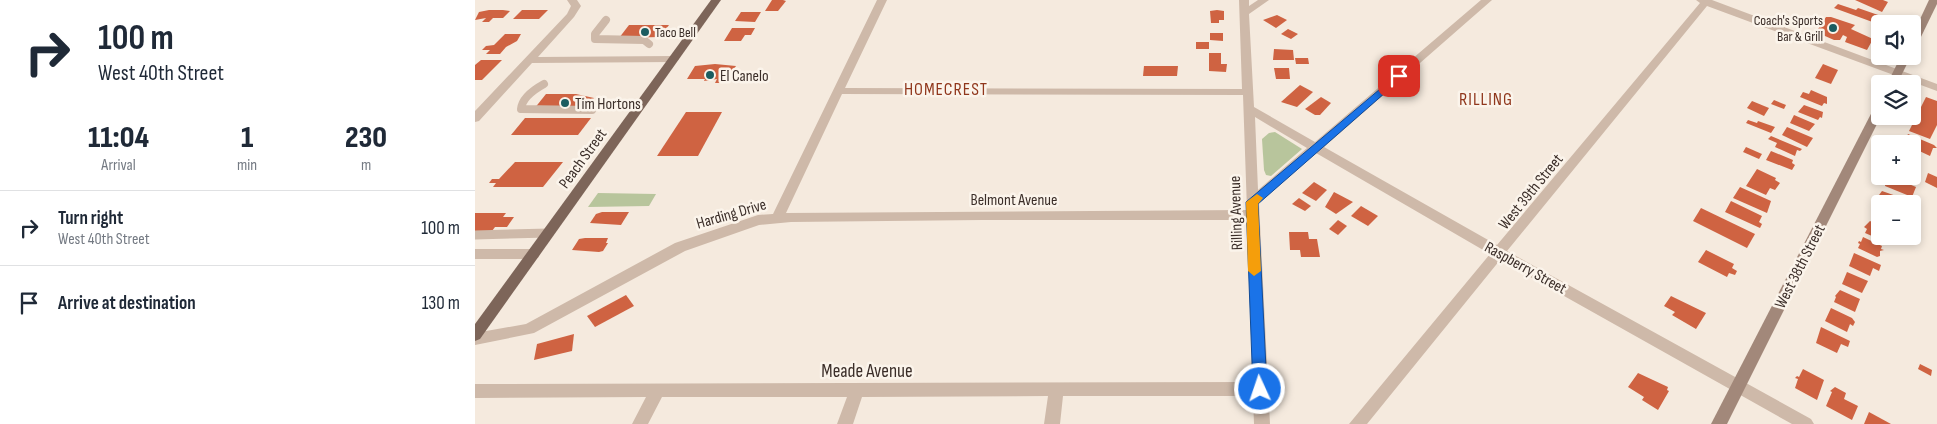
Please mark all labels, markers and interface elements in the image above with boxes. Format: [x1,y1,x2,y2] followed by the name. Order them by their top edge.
[1754,12,1823,45] place label: Coach's Sports Bar & Grill
[1871,15,1921,245] map controls
[1871,15,1921,65] button: sound
[98,17,174,60] text: 100 m
[15,20,80,85] icon: right
[1827,22,1839,34] marker: Coach's Sports Bar & Grill
[655,24,696,41] place label: Taco Bell
[639,26,651,38] marker: Taco Bell
[1378,55,1420,97] pin
[98,60,224,87] text: West 40th Street
[1385,62,1413,90] icon: arrive
[720,67,769,86] place label: El Canelo
[704,69,716,81] marker: El Canelo
[1871,75,1921,125] button: layers
[904,79,988,100] district label: HOMECREST
[1459,89,1513,110] district label: RILLING
[575,95,641,114] place label: Tim Hortons
[559,97,571,109] marker: Tim Hortons
[88,120,149,156] text: 11:04
[241,120,253,156] text: 1
[345,120,387,156] text: 230
[555,125,611,192] street label: Peach Street
[1871,135,1921,185] button: +
[1495,150,1567,234] street label: West 39th Street
[101,156,136,175] text: Arrival
[237,156,257,175] text: min
[361,156,371,175] text: m
[1226,175,1247,251] street label: Rilling Avenue
[971,191,1057,210] street label: Belmont Avenue
[694,195,769,233] street label: Harding Drive
[1871,195,1921,245] button: −
[58,207,123,230] text: Turn right
[15,214,43,242] icon: right
[421,217,460,240] text: 100 m
[1771,222,1830,312] street label: West 38th Street
[58,230,150,249] text: West 40th Street
[1481,238,1570,299] street label: Raspberry Street
[15,289,43,317] icon: arrive
[58,292,196,315] text: Arrive at destination
[422,292,460,315] text: 130 m
[821,360,913,383] street label: Meade Avenue
[1233,362,1285,414] position arrow

